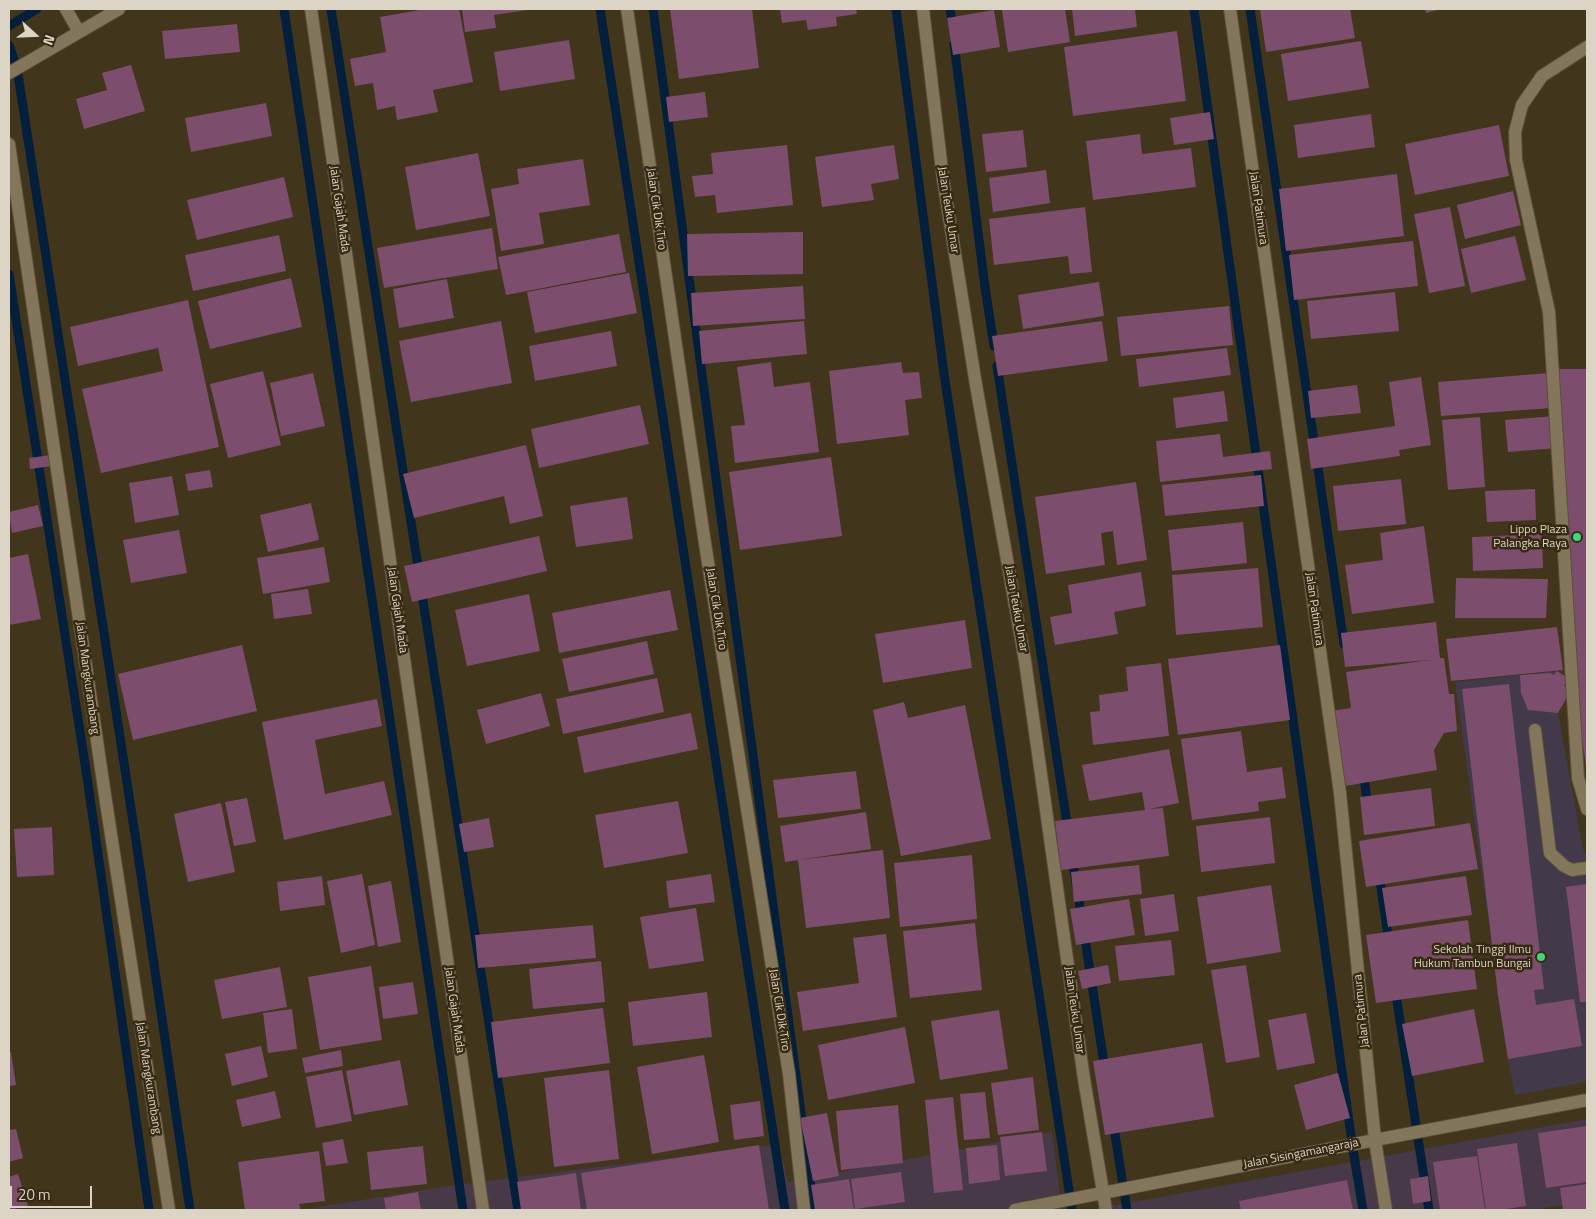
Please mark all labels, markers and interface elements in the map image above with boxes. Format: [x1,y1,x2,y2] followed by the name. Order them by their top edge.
[10,10,60,60] north arrow
[38,32,61,48] text: N
[326,165,352,253] street label: Jalan Gajah Mada
[934,166,962,254] street label: Jalan Teuku Umar
[643,167,669,251] street label: Jalan Cik Dik Tiro
[1246,170,1270,246] street label: Jalan Patimura
[1493,523,1567,551] place label: Lippo Plaza Palangka Raya
[1571,531,1583,543] marker: Lippo Plaza Palangka Raya
[1001,565,1031,653] street label: Jalan Teuku Umar
[384,566,410,654] street label: Jalan Gajah Mada
[702,567,730,651] street label: Jalan Cik Dik Tiro
[1302,571,1326,647] street label: Jalan Patimura
[72,621,102,735] street label: Jalan Mangkurambang
[1414,943,1531,971] place label: Sekolah Tinggi Ilmu Hukum Tambun Bungai
[1535,951,1547,963] marker: Sekolah Tinggi Ilmu Hukum Tambun Bungai
[441,966,467,1054] street label: Jalan Gajah Mada
[1061,966,1087,1054] street label: Jalan Teuku Umar
[765,968,793,1052] street label: Jalan Cik Dik Tiro
[1351,974,1373,1048] street label: Jalan Patimura
[132,1021,164,1135] street label: Jalan Mangkurambang
[1242,1136,1360,1172] street label: Jalan Sisingamangaraja
[12,1176,95,1208] scale bar
[18,1183,51,1206] text: 20 m

